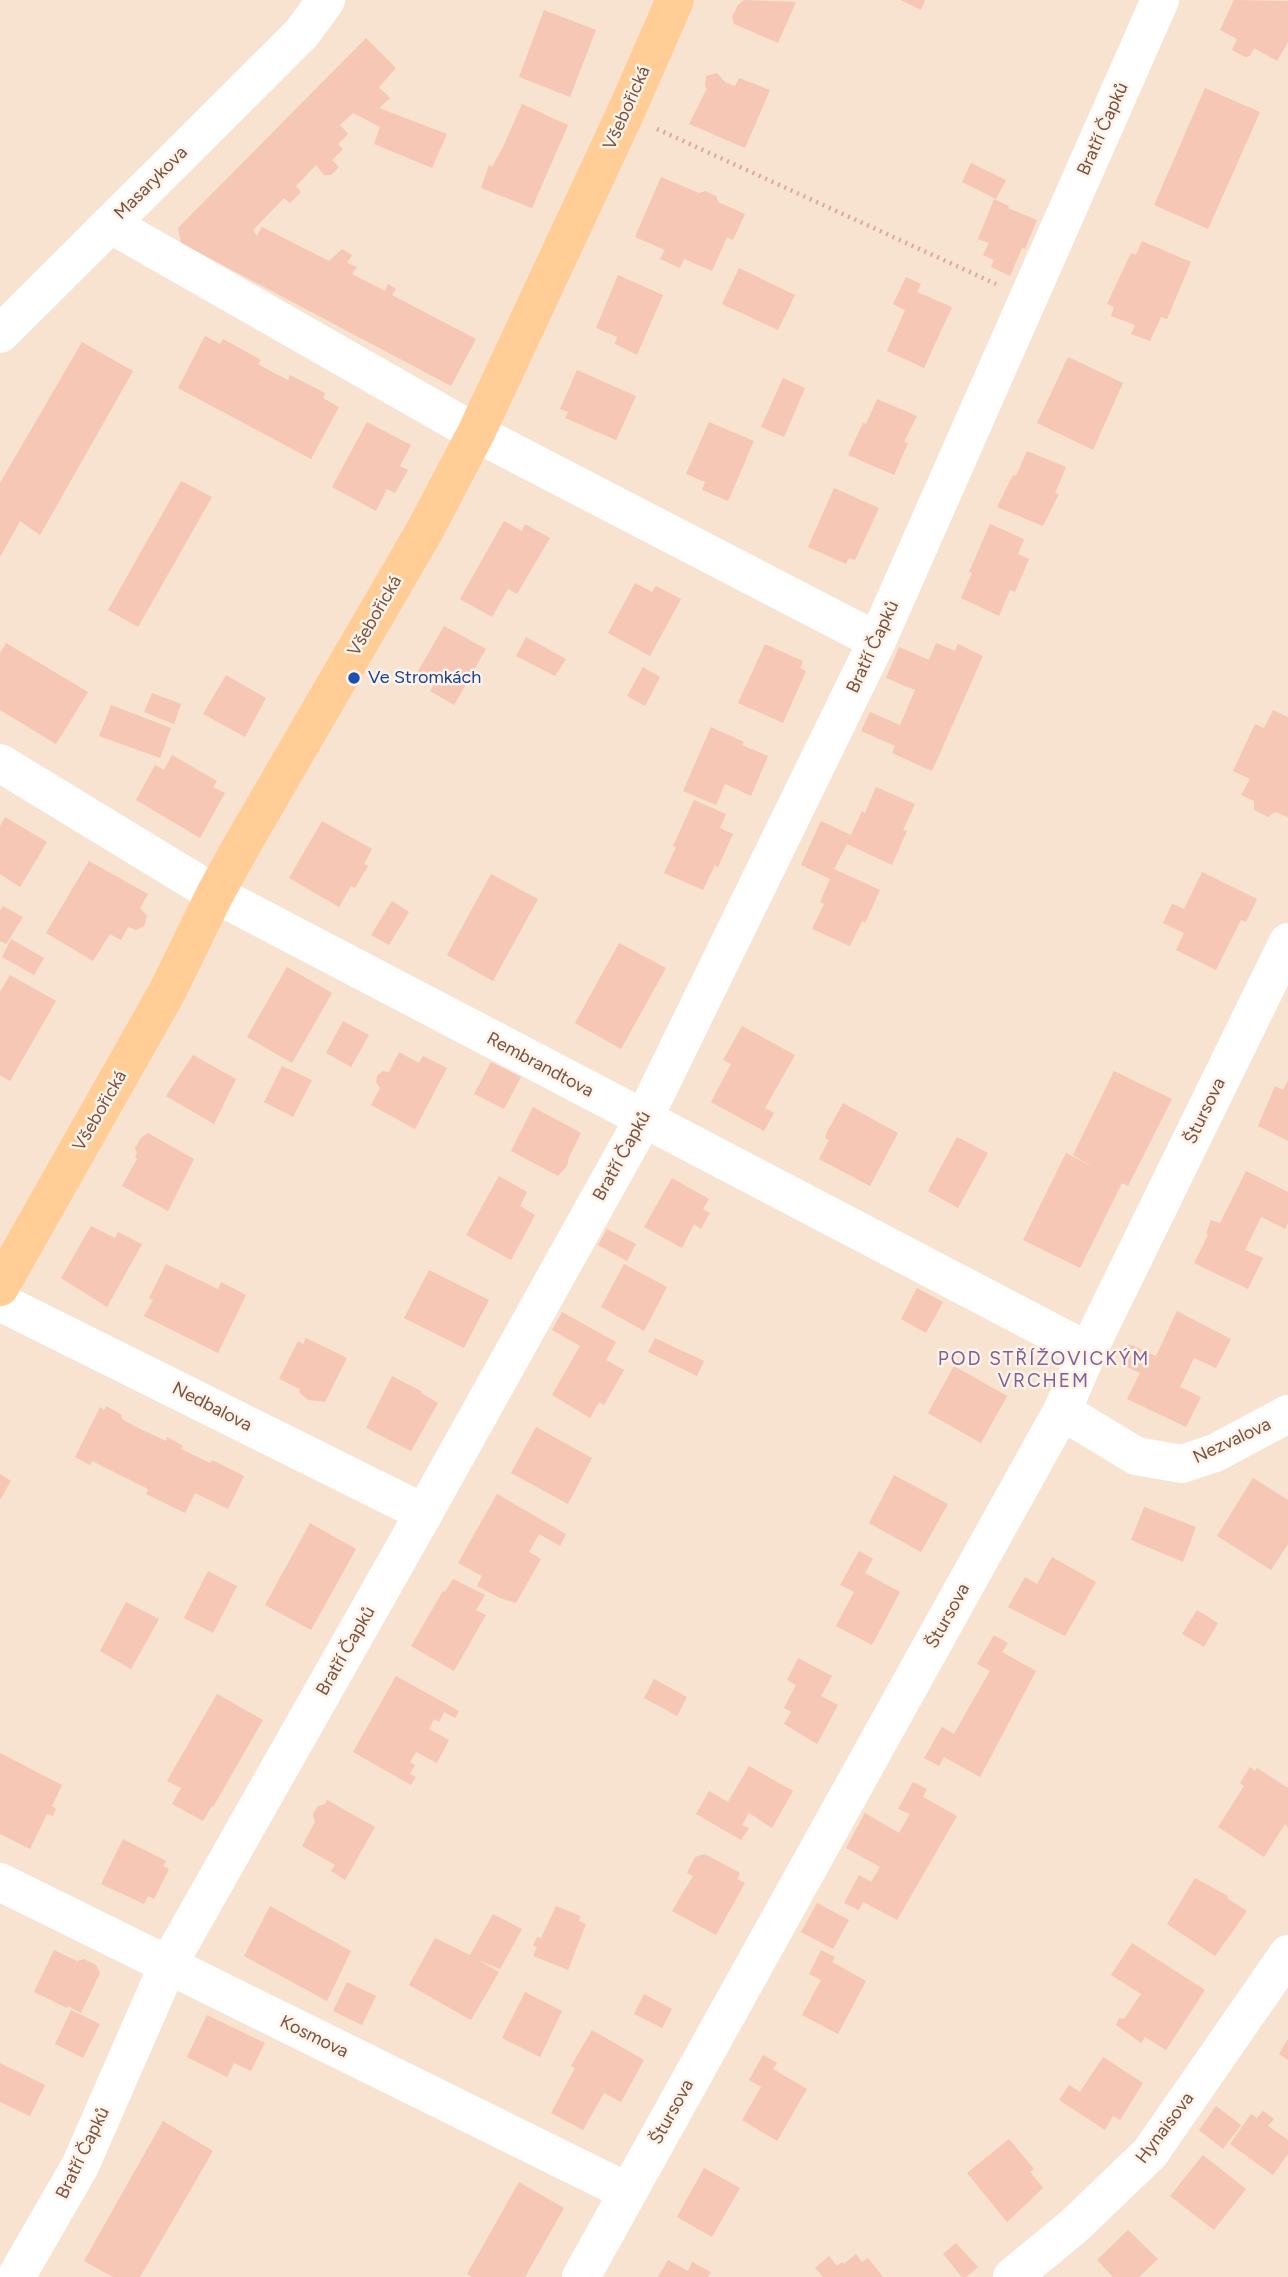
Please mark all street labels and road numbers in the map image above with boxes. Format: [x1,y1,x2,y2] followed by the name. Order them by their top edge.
[599,63,655,153] street label: Všebořická
[1073,79,1133,179] street label: Bratří Čapků
[110,142,192,224] street label: Masarykova
[343,572,407,660] street label: Všebořická
[842,597,904,697] street label: Bratří Čapků
[483,1028,597,1102] street label: Rembrandtova
[68,1067,132,1155] street label: Všebořická
[1180,1074,1230,1148] street label: Štursova
[588,1107,656,1205] street label: Bratří Čapků
[169,1378,255,1436] street label: Nedbalova
[1190,1414,1274,1468] street label: Nezvalova
[921,1580,975,1652] street label: Štursova
[312,1603,380,1699] street label: Bratří Čapků
[276,2011,352,2063] street label: Kosmova
[645,2076,699,2148] street label: Štursova
[1131,2088,1199,2168] street label: Hynaisova
[52,2104,114,2202] street label: Bratří Čapků

